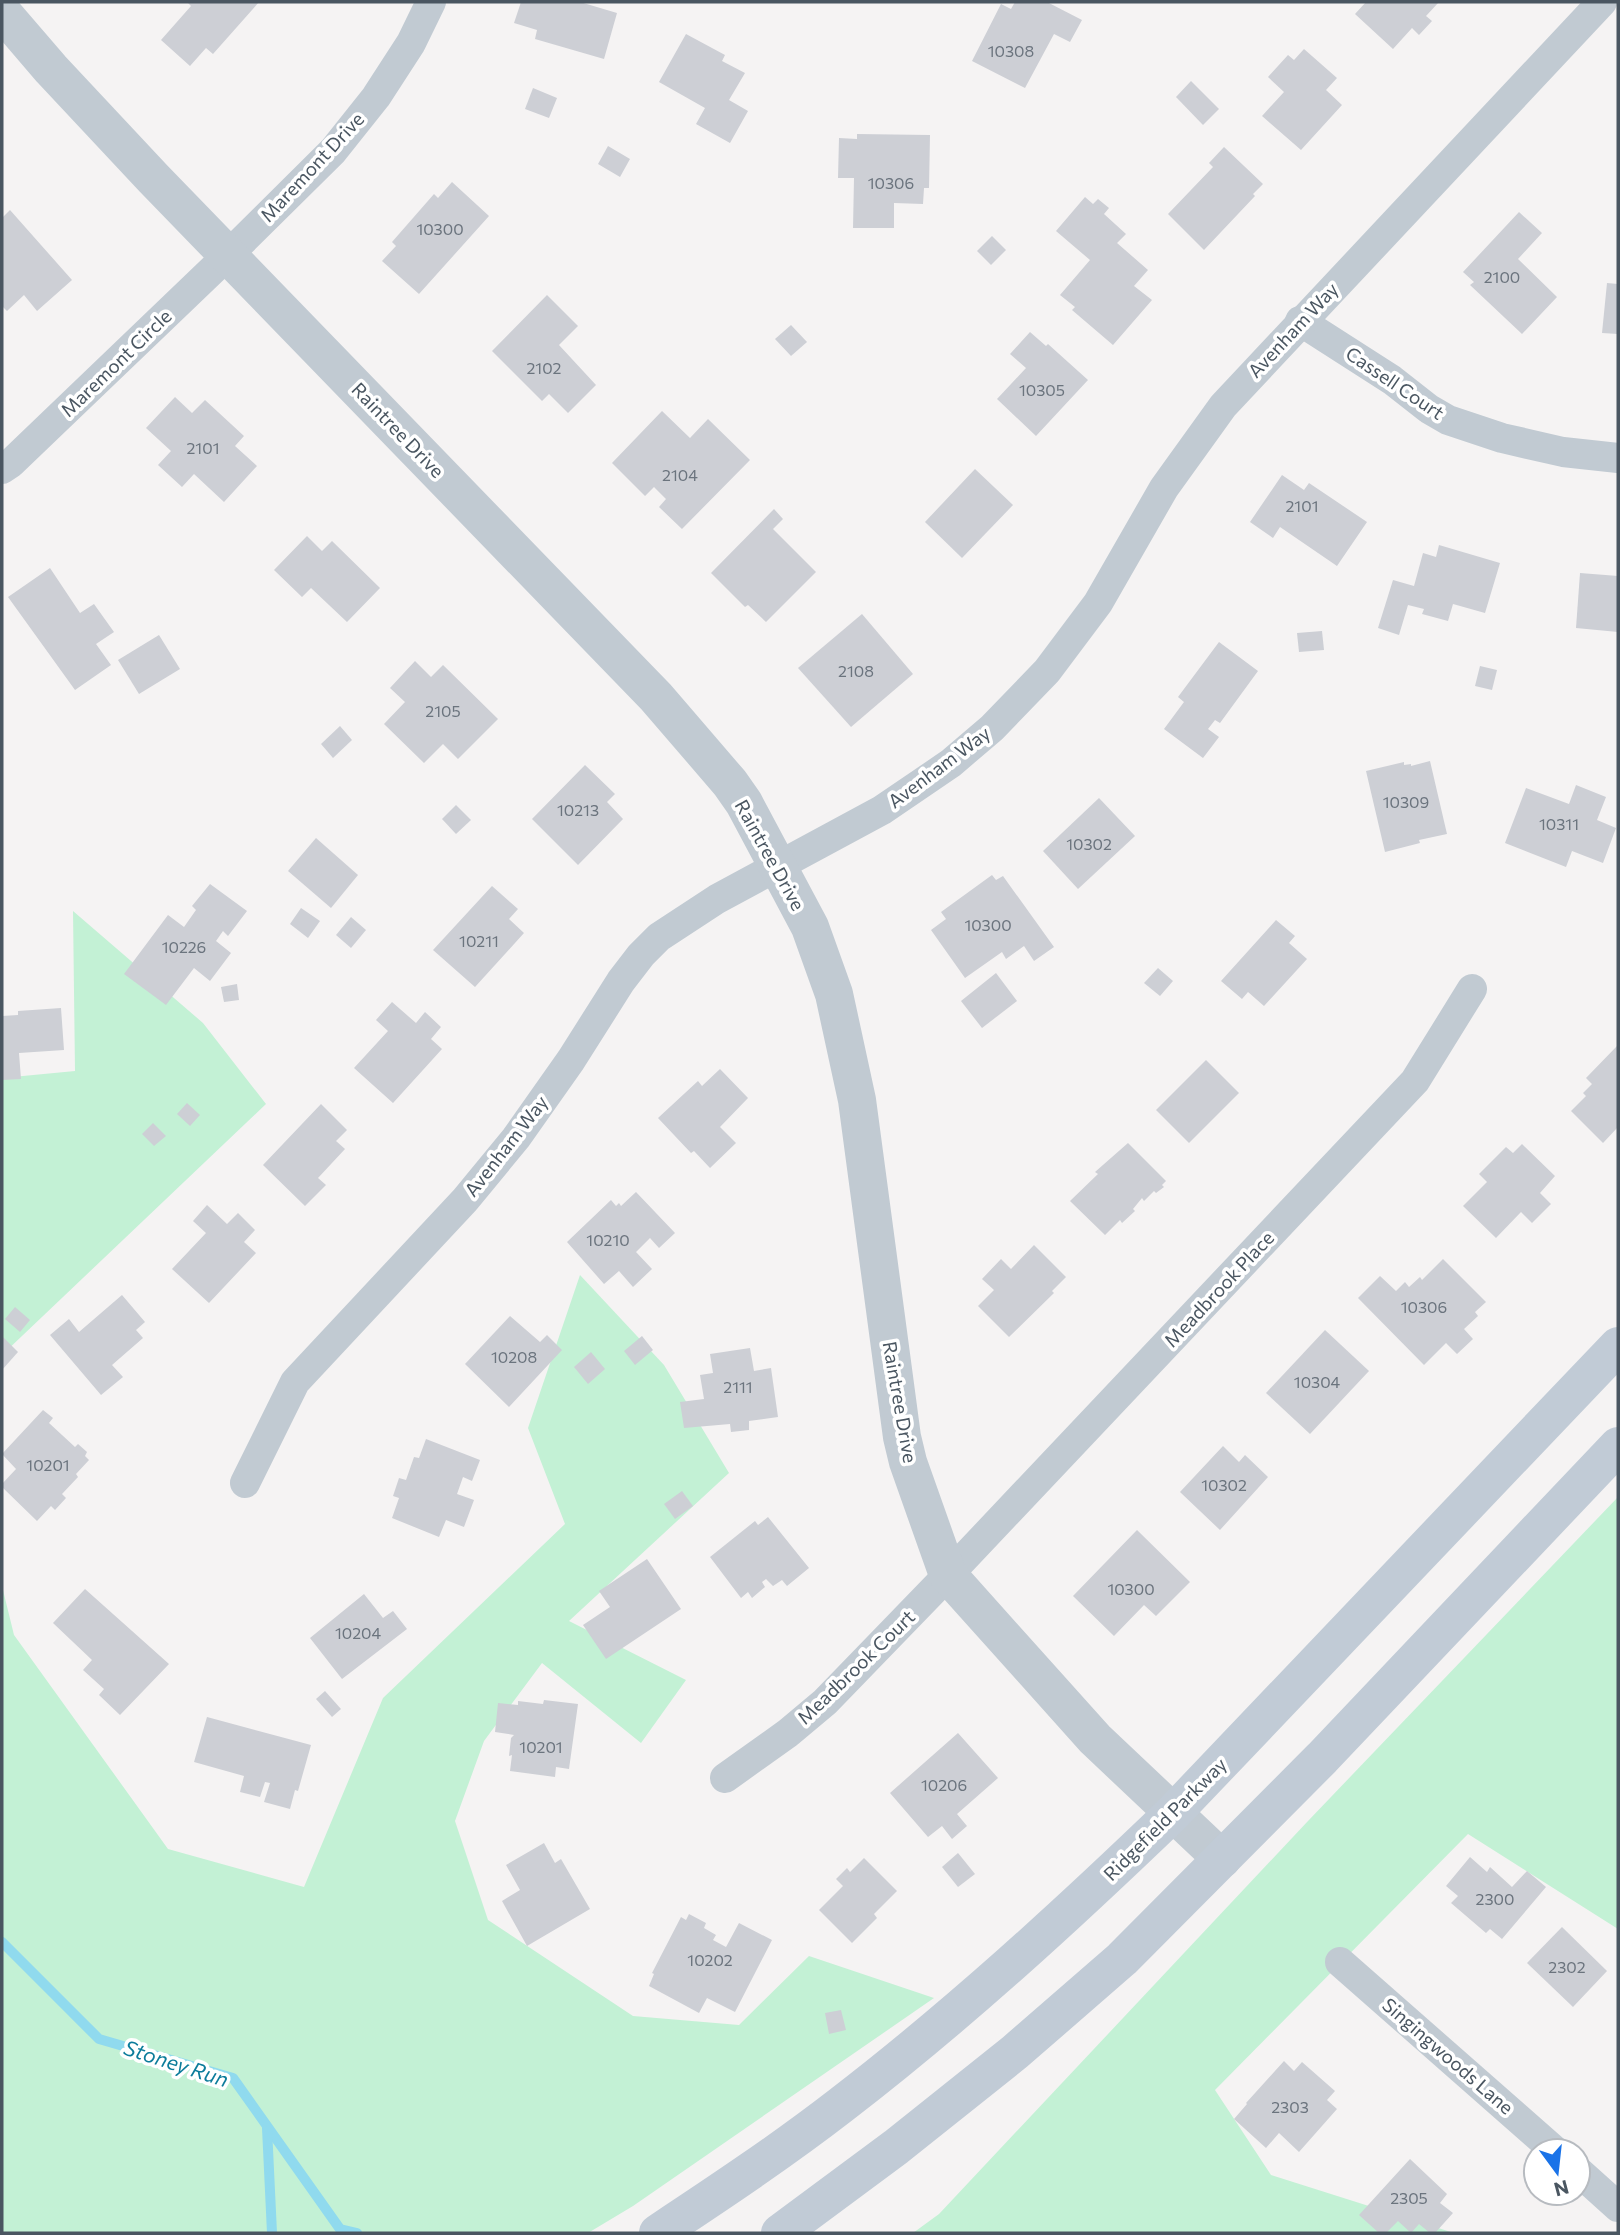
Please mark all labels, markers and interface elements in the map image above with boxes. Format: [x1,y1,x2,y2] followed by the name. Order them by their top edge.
[988,41,1034,60] house number: 10308
[255,107,368,226] street label: Maremont Drive
[868,173,914,192] house number: 10306
[416,219,464,238] house number: 10300
[1484,267,1520,286] house number: 2100
[1243,277,1343,382] street label: Avenham Way
[56,304,176,421] street label: Maremont Circle
[1342,341,1449,424] street label: Cassell Court
[527,358,562,377] house number: 2102
[347,377,449,482] street label: Raintree Drive
[1019,380,1065,399] house number: 10305
[187,438,220,457] house number: 2101
[662,465,698,484] house number: 2104
[1286,496,1319,515] house number: 2101
[838,661,874,680] house number: 2108
[425,701,461,720] house number: 2105
[883,721,994,812] street label: Avenham Way
[1383,792,1429,811] house number: 10309
[731,795,810,914] street label: Raintree Drive
[557,800,599,819] house number: 10213
[1539,814,1579,833] house number: 10311
[1066,834,1112,853] house number: 10302
[964,915,1012,934] house number: 10300
[459,931,499,950] house number: 10211
[162,937,206,956] house number: 10226
[459,1091,552,1201] street label: Avenham Way
[1159,1226,1278,1351] street label: Meadbrook Place
[586,1230,630,1249] house number: 10210
[1401,1297,1447,1316] house number: 10306
[878,1339,922,1464] street label: Raintree Drive
[491,1347,537,1366] house number: 10208
[1294,1372,1341,1391] house number: 10304
[723,1377,753,1396] house number: 2111
[26,1455,70,1474] house number: 10201
[1201,1475,1247,1494] house number: 10302
[1107,1579,1155,1598] house number: 10300
[792,1605,919,1729] street label: Meadbrook Court
[335,1623,381,1642] house number: 10204
[519,1737,563,1756] house number: 10201
[1098,1752,1231,1885] street label: Ridgefield Parkway
[921,1775,967,1794] house number: 10206
[1476,1889,1514,1908] house number: 2300
[687,1950,733,1969] house number: 10202
[1548,1957,1586,1976] house number: 2302
[1378,1993,1518,2119] street label: Singingwoods Lane
[121,2034,232,2091] water label: Stoney Run
[1271,2097,1309,2116] house number: 2303
[1522,2137,1592,2207] north arrow
[1552,2176,1571,2202] text: N
[1390,2188,1428,2207] house number: 2305

